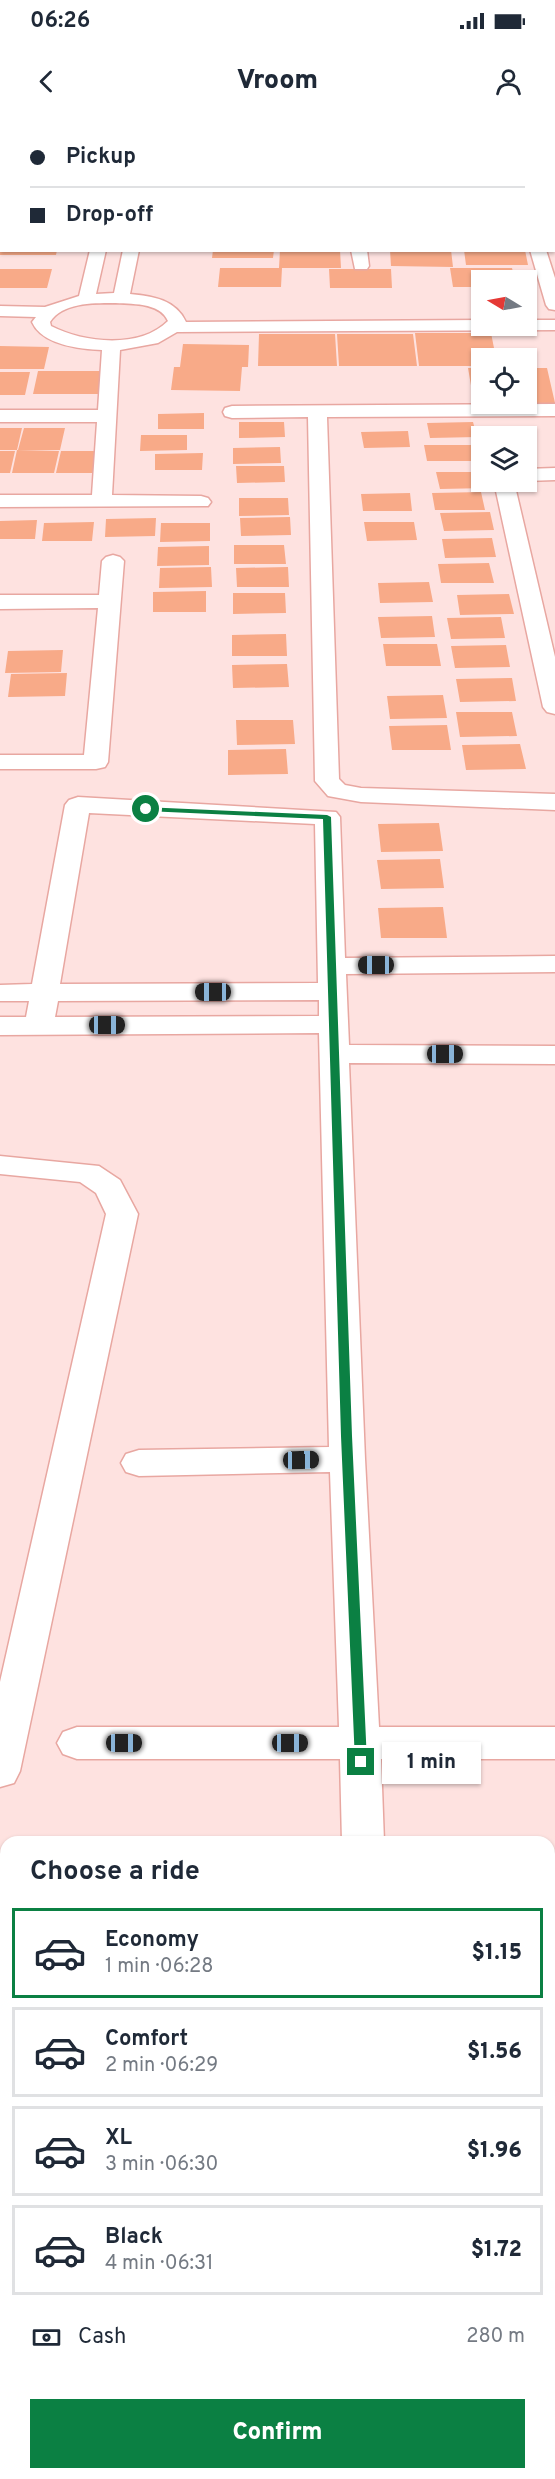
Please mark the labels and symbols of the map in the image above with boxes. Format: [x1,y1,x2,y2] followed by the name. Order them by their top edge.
[471,270,537,336] north arrow
[132,795,159,822] route start
[358,956,394,974] car
[195,983,231,1001] car
[89,1016,125,1034] car
[427,1045,463,1063] car
[283,1451,319,1469] car
[106,1734,142,1752] car
[272,1734,308,1752] car
[382,1741,481,1783] callout: 1 min
[347,1748,374,1775] route end

